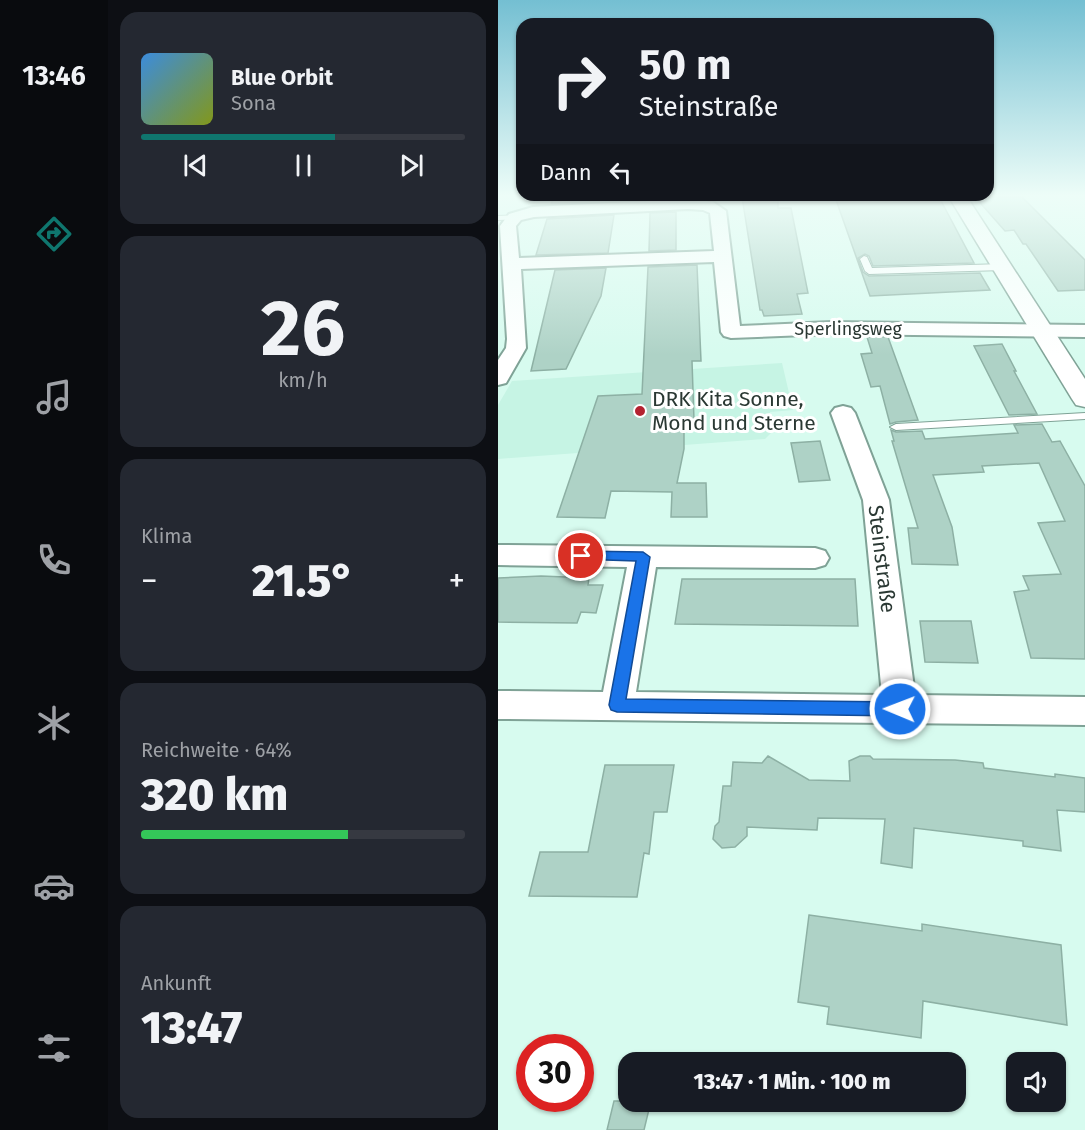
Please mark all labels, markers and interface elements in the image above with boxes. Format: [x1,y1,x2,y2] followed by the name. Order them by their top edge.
[639,40,732,90] text: 50 m
[540,42,618,120] icon: right
[22,60,86,92] text: 13:46
[231,64,333,91] text: Blue Orbit
[231,91,276,115] text: Sona
[639,91,778,123] text: Steinstraße
[179,149,212,182] icon: previous
[287,149,320,182] icon: pause
[395,149,428,182] icon: next
[604,156,637,189] icon: left
[540,159,592,186] text: Dann
[33,213,75,255] icon: directions
[261,282,345,376] text: 26
[794,318,903,340] street label: Sperlingsweg
[278,368,328,392] text: km/h
[33,376,75,418] icon: music
[652,386,816,436] place label: DRK Kita Sonne, Mond und Sterne
[633,404,647,418] marker: DRK Kita Sonne, Mond und Sterne
[862,504,902,614] street label: Steinstraße
[141,524,192,548] text: Klima
[555,530,606,581] pin
[33,539,75,581] icon: phone
[564,539,597,572] icon: arrive
[252,554,354,608] text: 21.5°
[141,561,158,601] text: −
[449,561,465,601] text: +
[868,677,932,741] position arrow
[33,702,75,744] icon: climate
[141,738,292,762] text: Reichweite · 64%
[141,768,288,822] text: 320 km
[33,865,75,907] icon: car
[141,971,212,995] text: Ankunft
[141,1001,242,1055] text: 13:47
[33,1027,75,1069] icon: filters
[516,1034,594,1112] speed limit sign: 30
[1006,1052,1066,1112] map controls
[1006,1052,1066,1112] button: sound
[693,1068,891,1095] text: 13:47 · 1 Min. · 100 m

